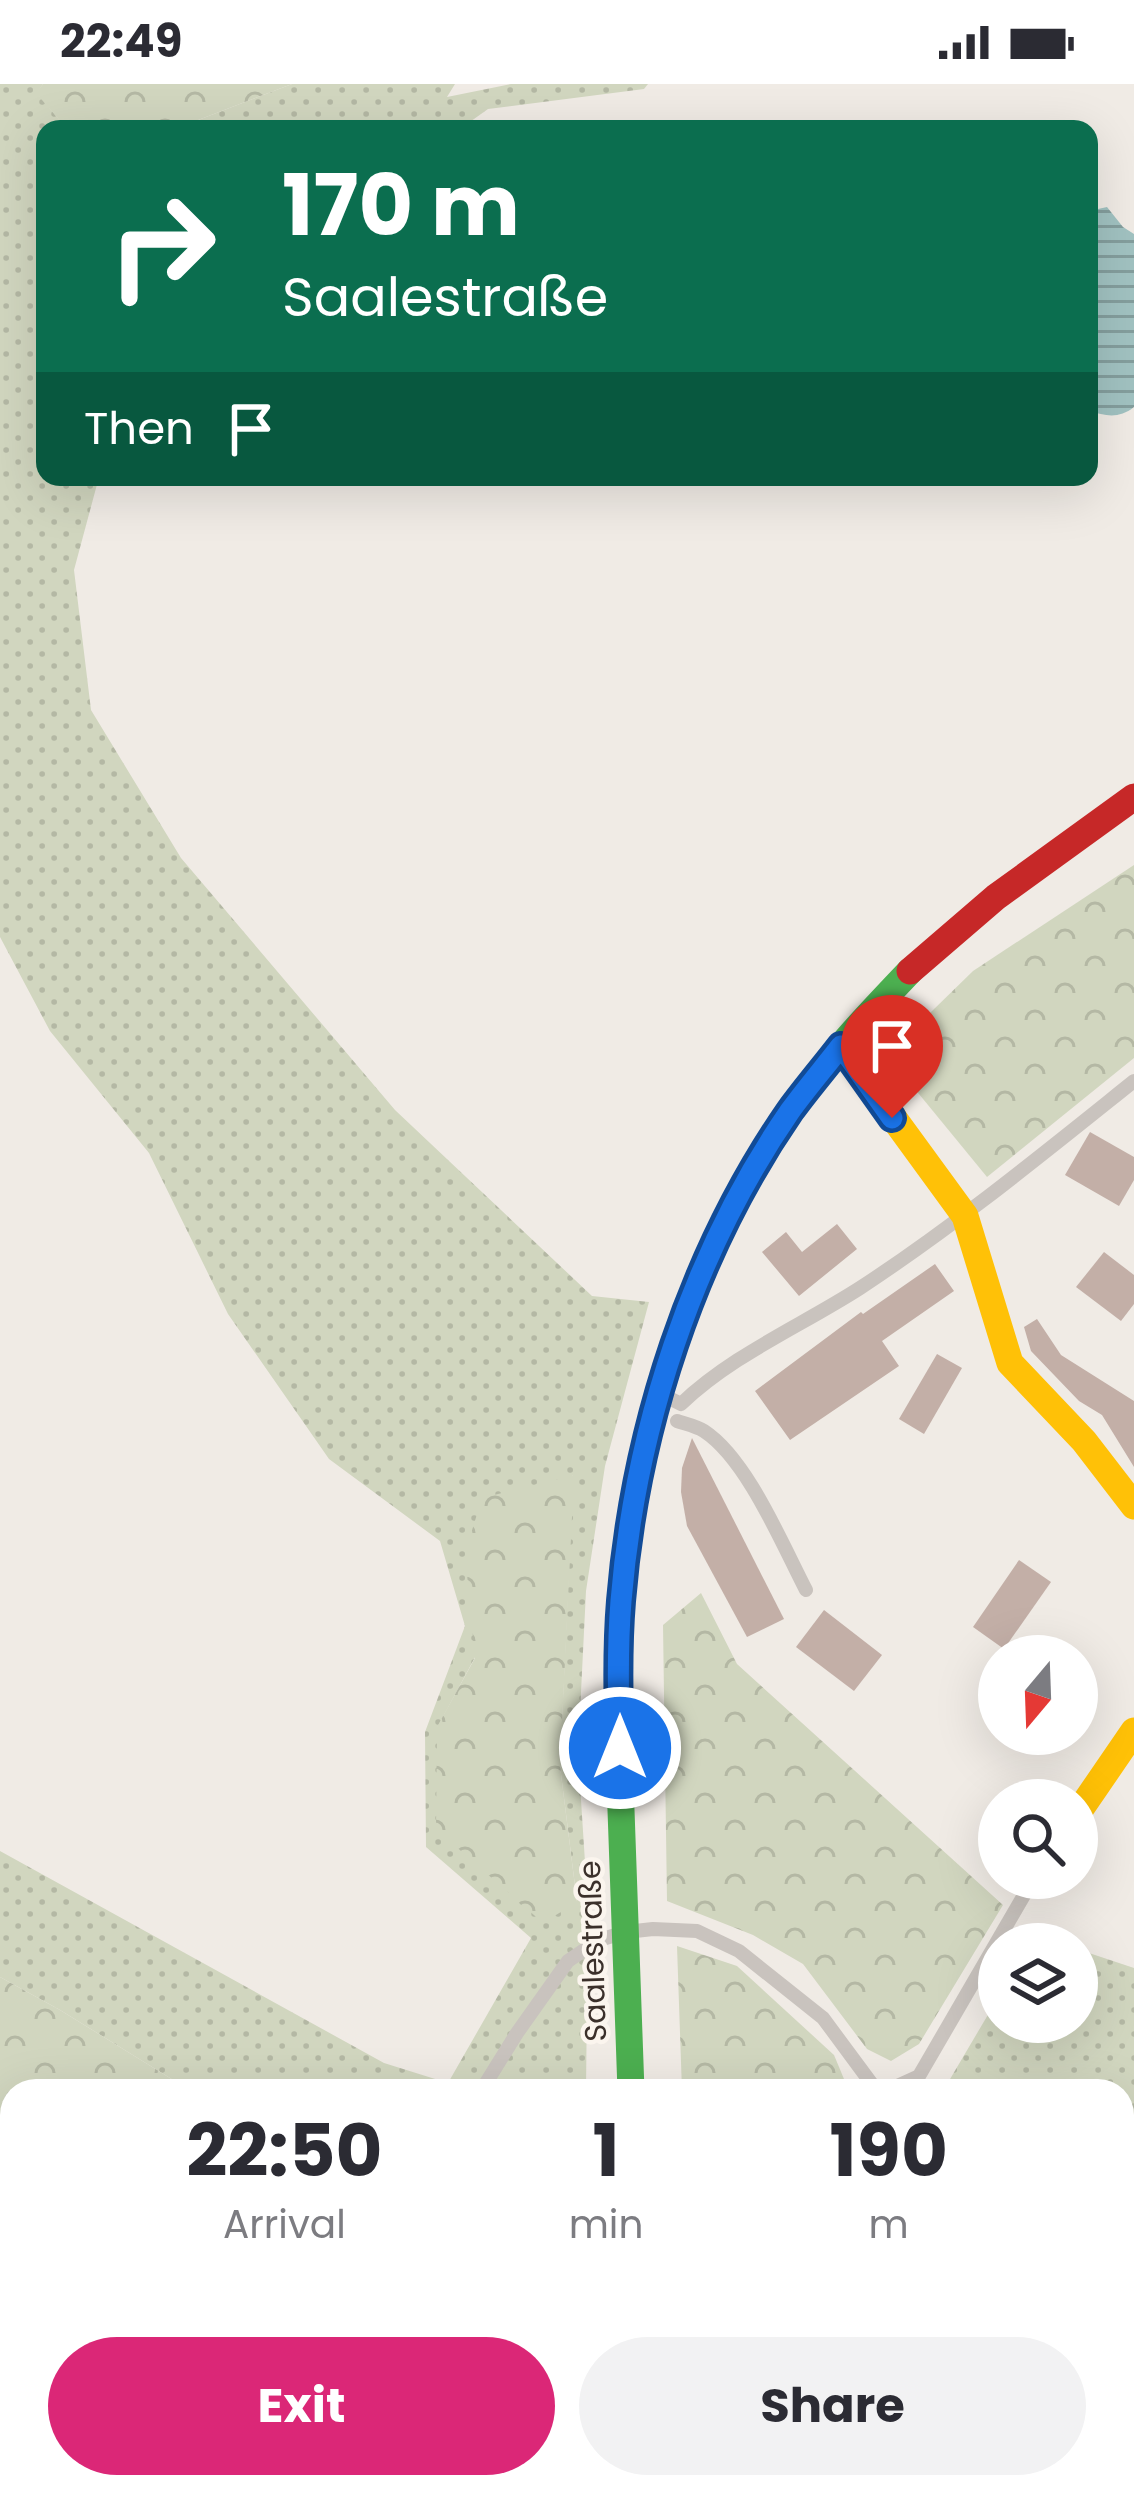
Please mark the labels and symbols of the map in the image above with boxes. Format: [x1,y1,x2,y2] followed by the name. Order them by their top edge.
[841,995,943,1118] pin
[978,1635,1098,1755] north arrow
[557,1685,683,1811] position arrow
[568,1860,617,2042] street label: Saalestraße

